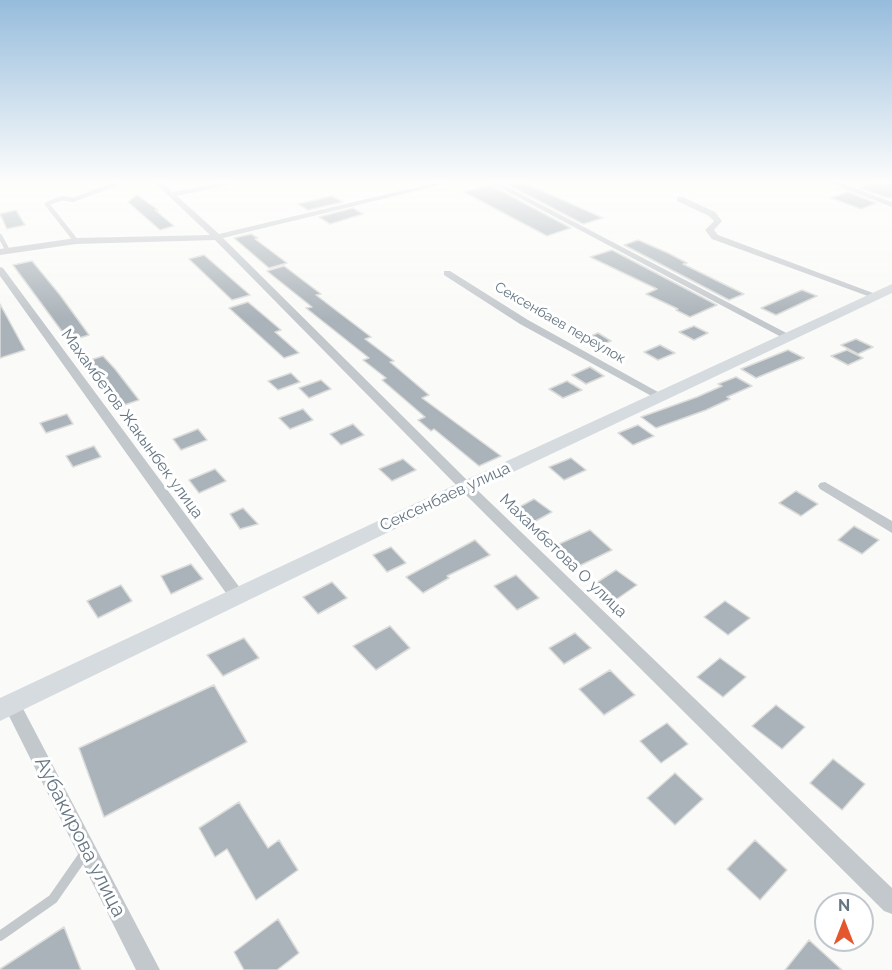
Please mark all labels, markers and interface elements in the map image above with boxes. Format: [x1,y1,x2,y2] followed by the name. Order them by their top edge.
[492,279,628,367] street label: Сексенбаев переулок
[57,326,207,522] street label: Махамбетов Жакынбек улица
[377,458,513,536] street label: Сексенбаев улица
[495,490,631,622] street label: Махамбетова О улица
[29,753,131,921] street label: Аубакирова улица
[814,892,874,952] north arrow
[838,896,850,915] text: N

